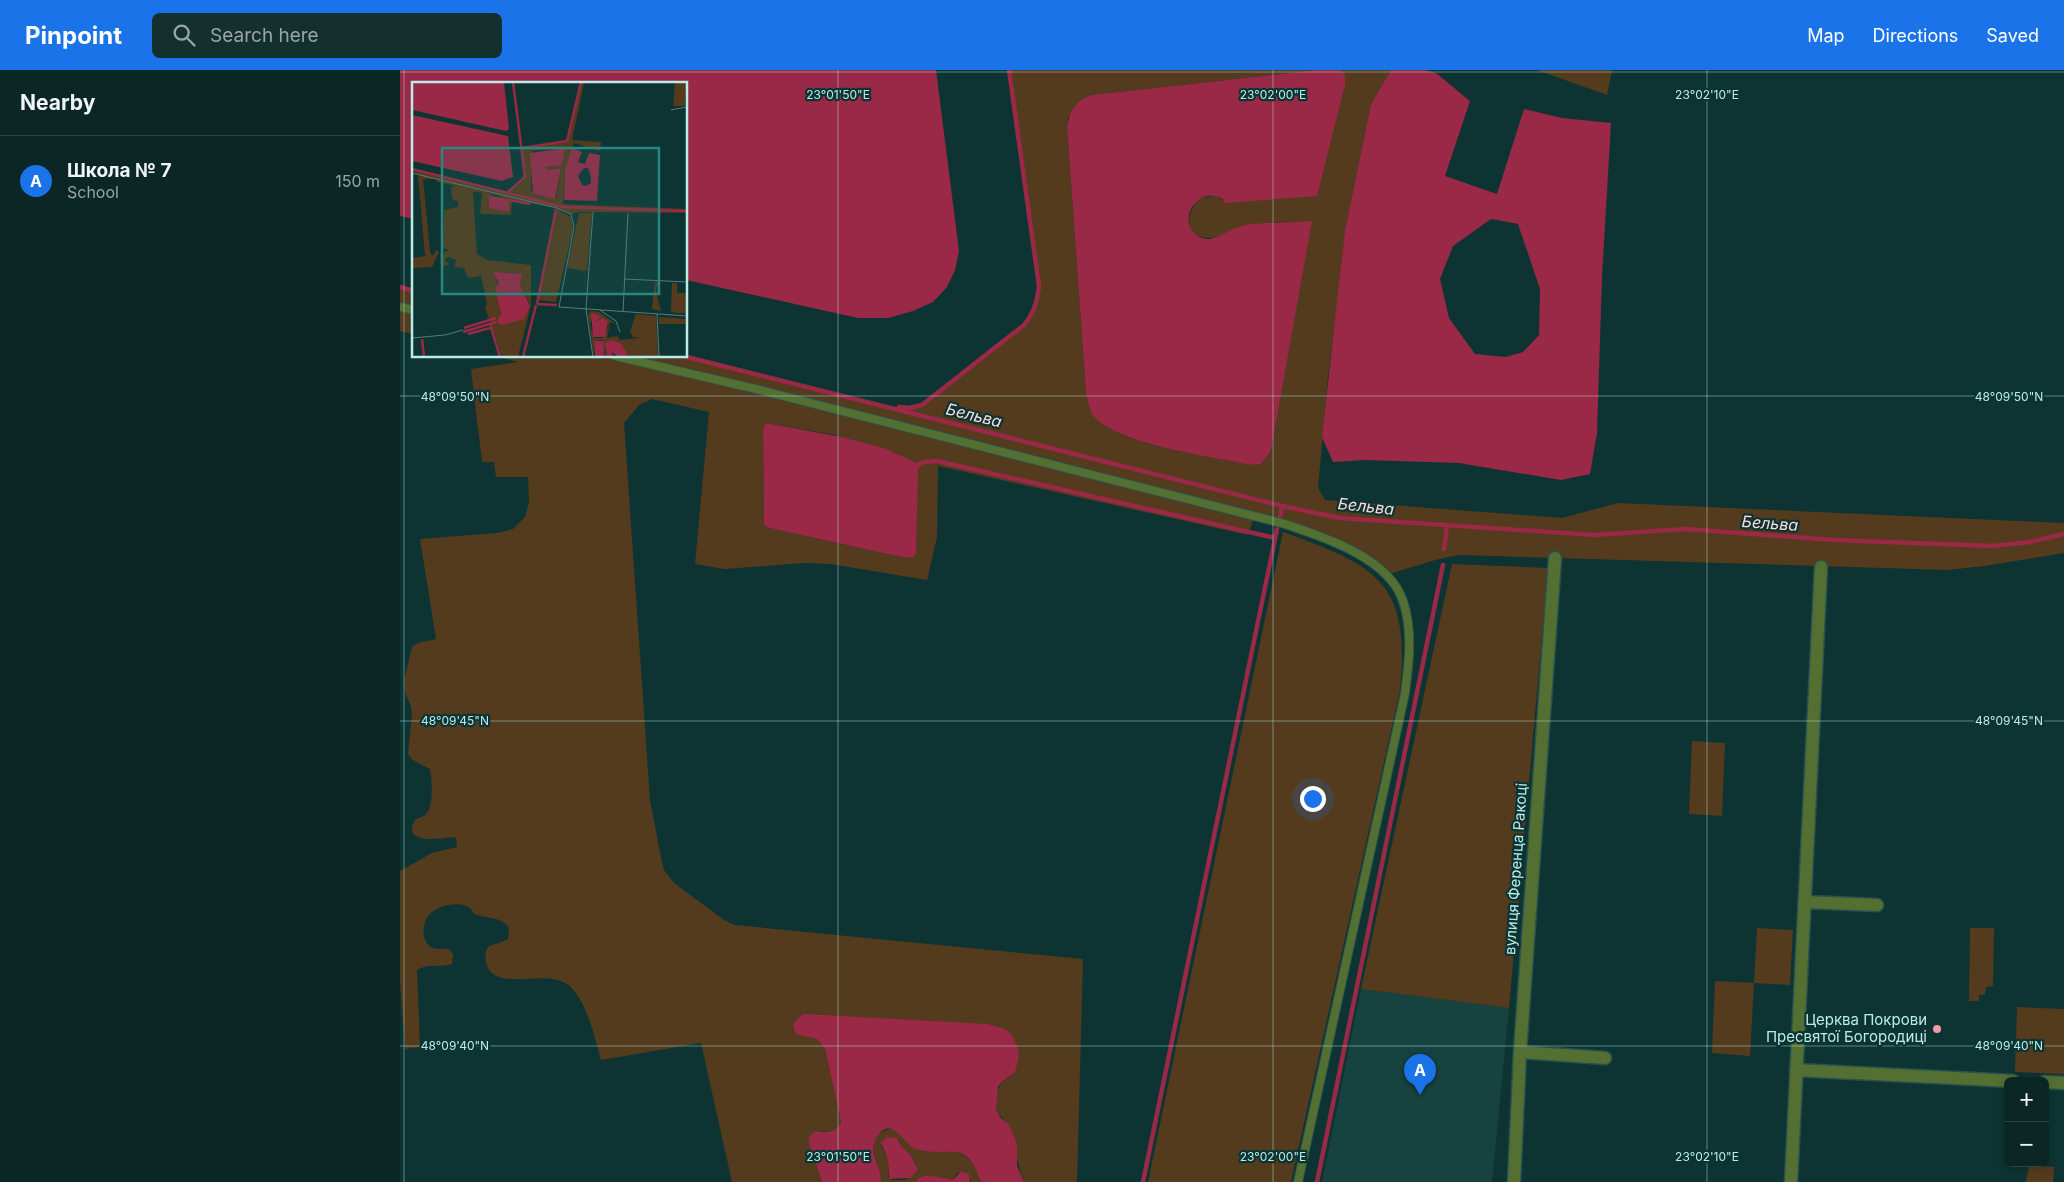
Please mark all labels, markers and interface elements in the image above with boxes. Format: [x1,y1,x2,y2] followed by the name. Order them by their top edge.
[152,13,502,58] search box
[25,21,122,50] text: Pinpoint
[170,21,198,49] icon: search
[210,24,319,47] text: Search here
[1807,25,1845,46] text: Map
[1873,25,1958,46] text: Directions
[1986,25,2039,46] text: Saved
[412,82,688,358] inset map
[806,87,870,102] text: 23°01'50"E
[1240,87,1306,102] text: 23°02'00"E
[1675,87,1739,102] text: 23°02'10"E
[20,90,95,115] text: Nearby
[67,159,172,182] text: Школа № 7
[30,171,42,191] text: A
[335,171,380,191] text: 150 m
[67,182,119,202] text: School
[421,389,489,404] text: 48°09'50"N
[1975,389,2043,404] text: 48°09'50"N
[944,398,1004,432] water label: Бельва
[1337,493,1395,519] water label: Бельва
[1741,511,1799,535] water label: Бельва
[421,713,489,728] text: 48°09'45"N
[1975,713,2043,728] text: 48°09'45"N
[1500,782,1531,955] street label: вулиця Ференца Ракоці
[1300,786,1326,812] your location
[1766,1010,1927,1046] place label: Церква Покрови Пресвятої Богородиці
[1931,1023,1943,1035] marker: Церква Покрови Пресвятої Богородиці
[421,1038,489,1053] text: 48°09'40"N
[1975,1038,2043,1053] text: 48°09'40"N
[1404,1054,1436,1095] pin: A
[2004,1077,2049,1167] map controls
[2004,1077,2049,1122] button: +
[2004,1122,2049,1167] button: −
[806,1149,870,1164] text: 23°01'50"E
[1240,1149,1306,1164] text: 23°02'00"E
[1675,1149,1739,1164] text: 23°02'10"E

